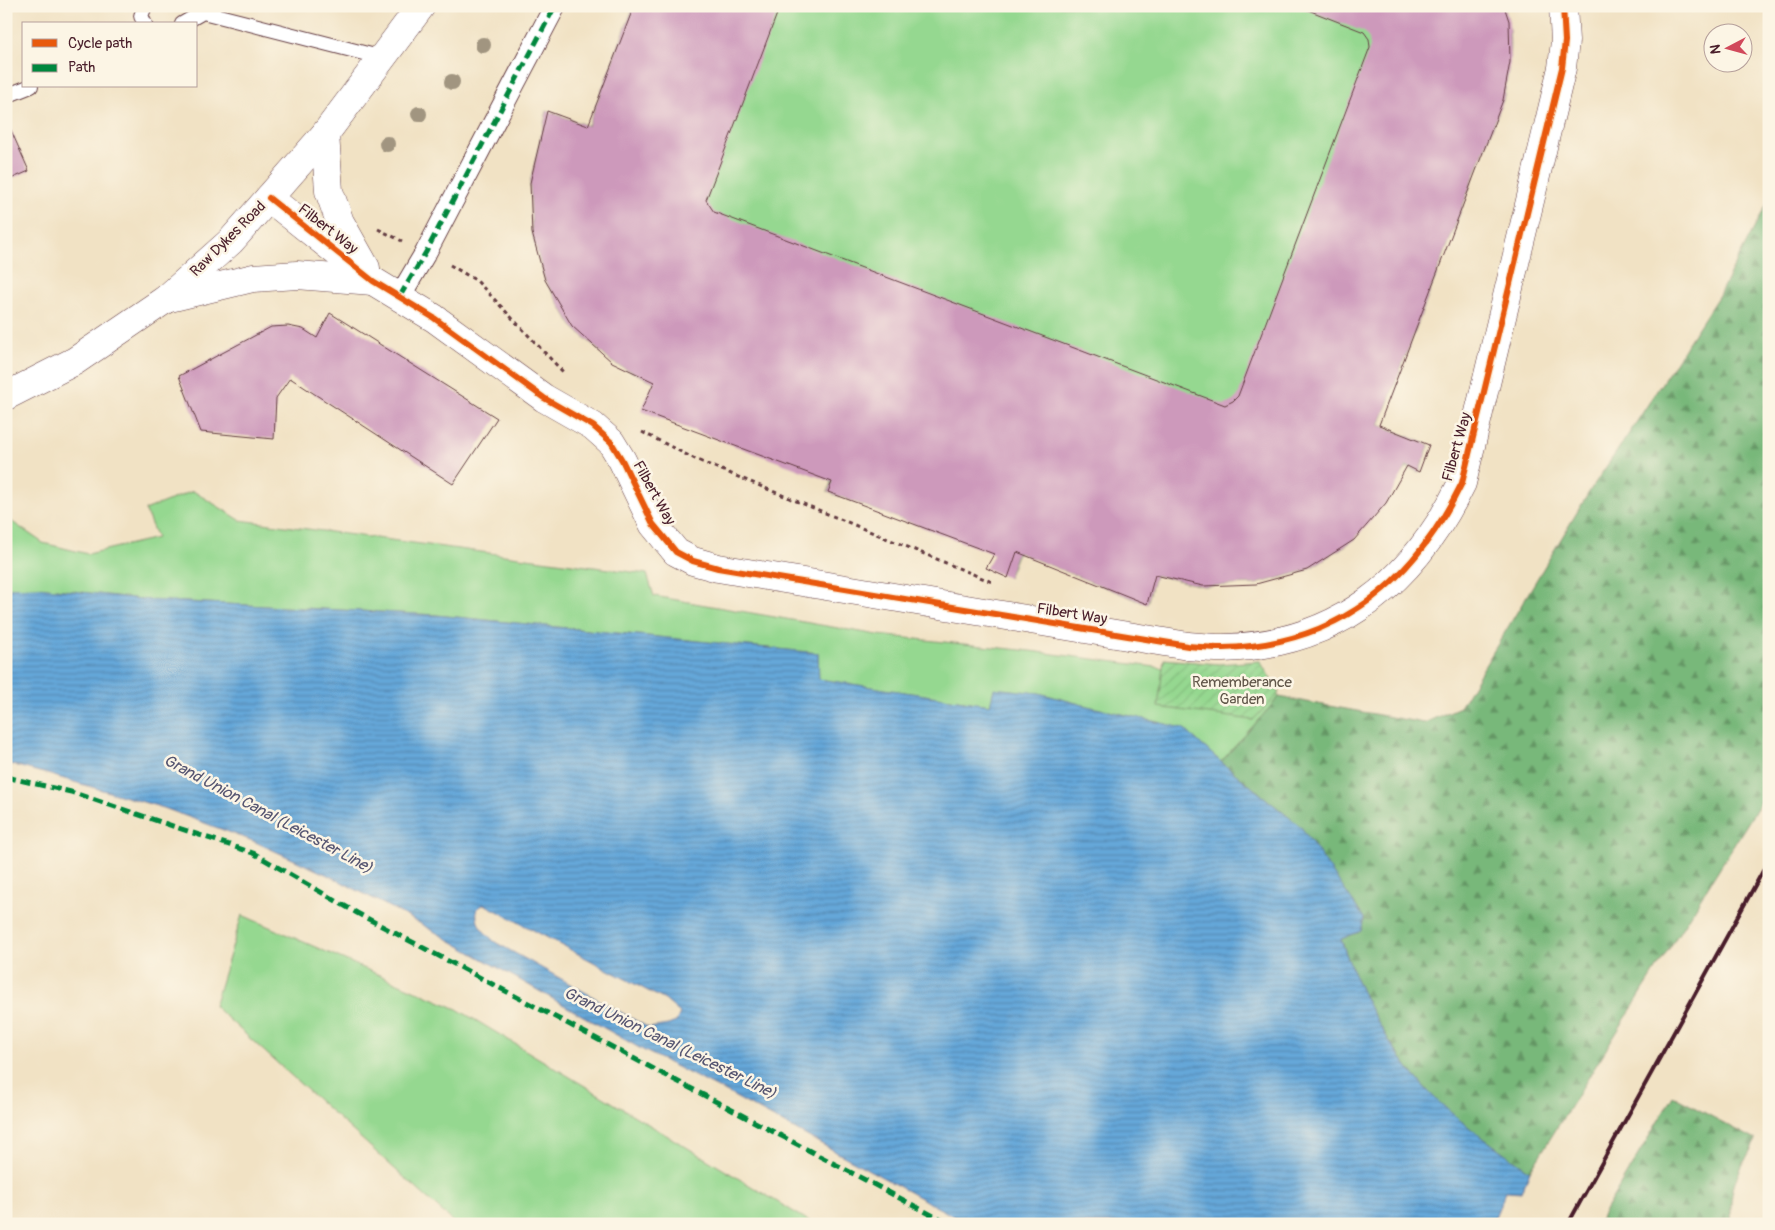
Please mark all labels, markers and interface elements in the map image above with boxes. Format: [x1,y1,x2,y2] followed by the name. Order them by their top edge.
[22,22,198,88] legend
[1702,22,1752,72] north arrow
[68,34,132,53] text: Cycle path
[1707,44,1725,55] text: N
[68,58,95,77] text: Path
[186,197,270,281] street label: Raw Dykes Road
[294,200,362,259] street label: Filbert Way
[1438,410,1476,484] street label: Filbert Way
[629,457,680,529] street label: Filbert Way
[1036,599,1109,629] street label: Filbert Way
[1192,673,1293,709] park label: Rememberance Garden
[160,750,376,878] water label: Grand Union Canal (Leicester Line)
[561,983,780,1103] water label: Grand Union Canal (Leicester Line)

